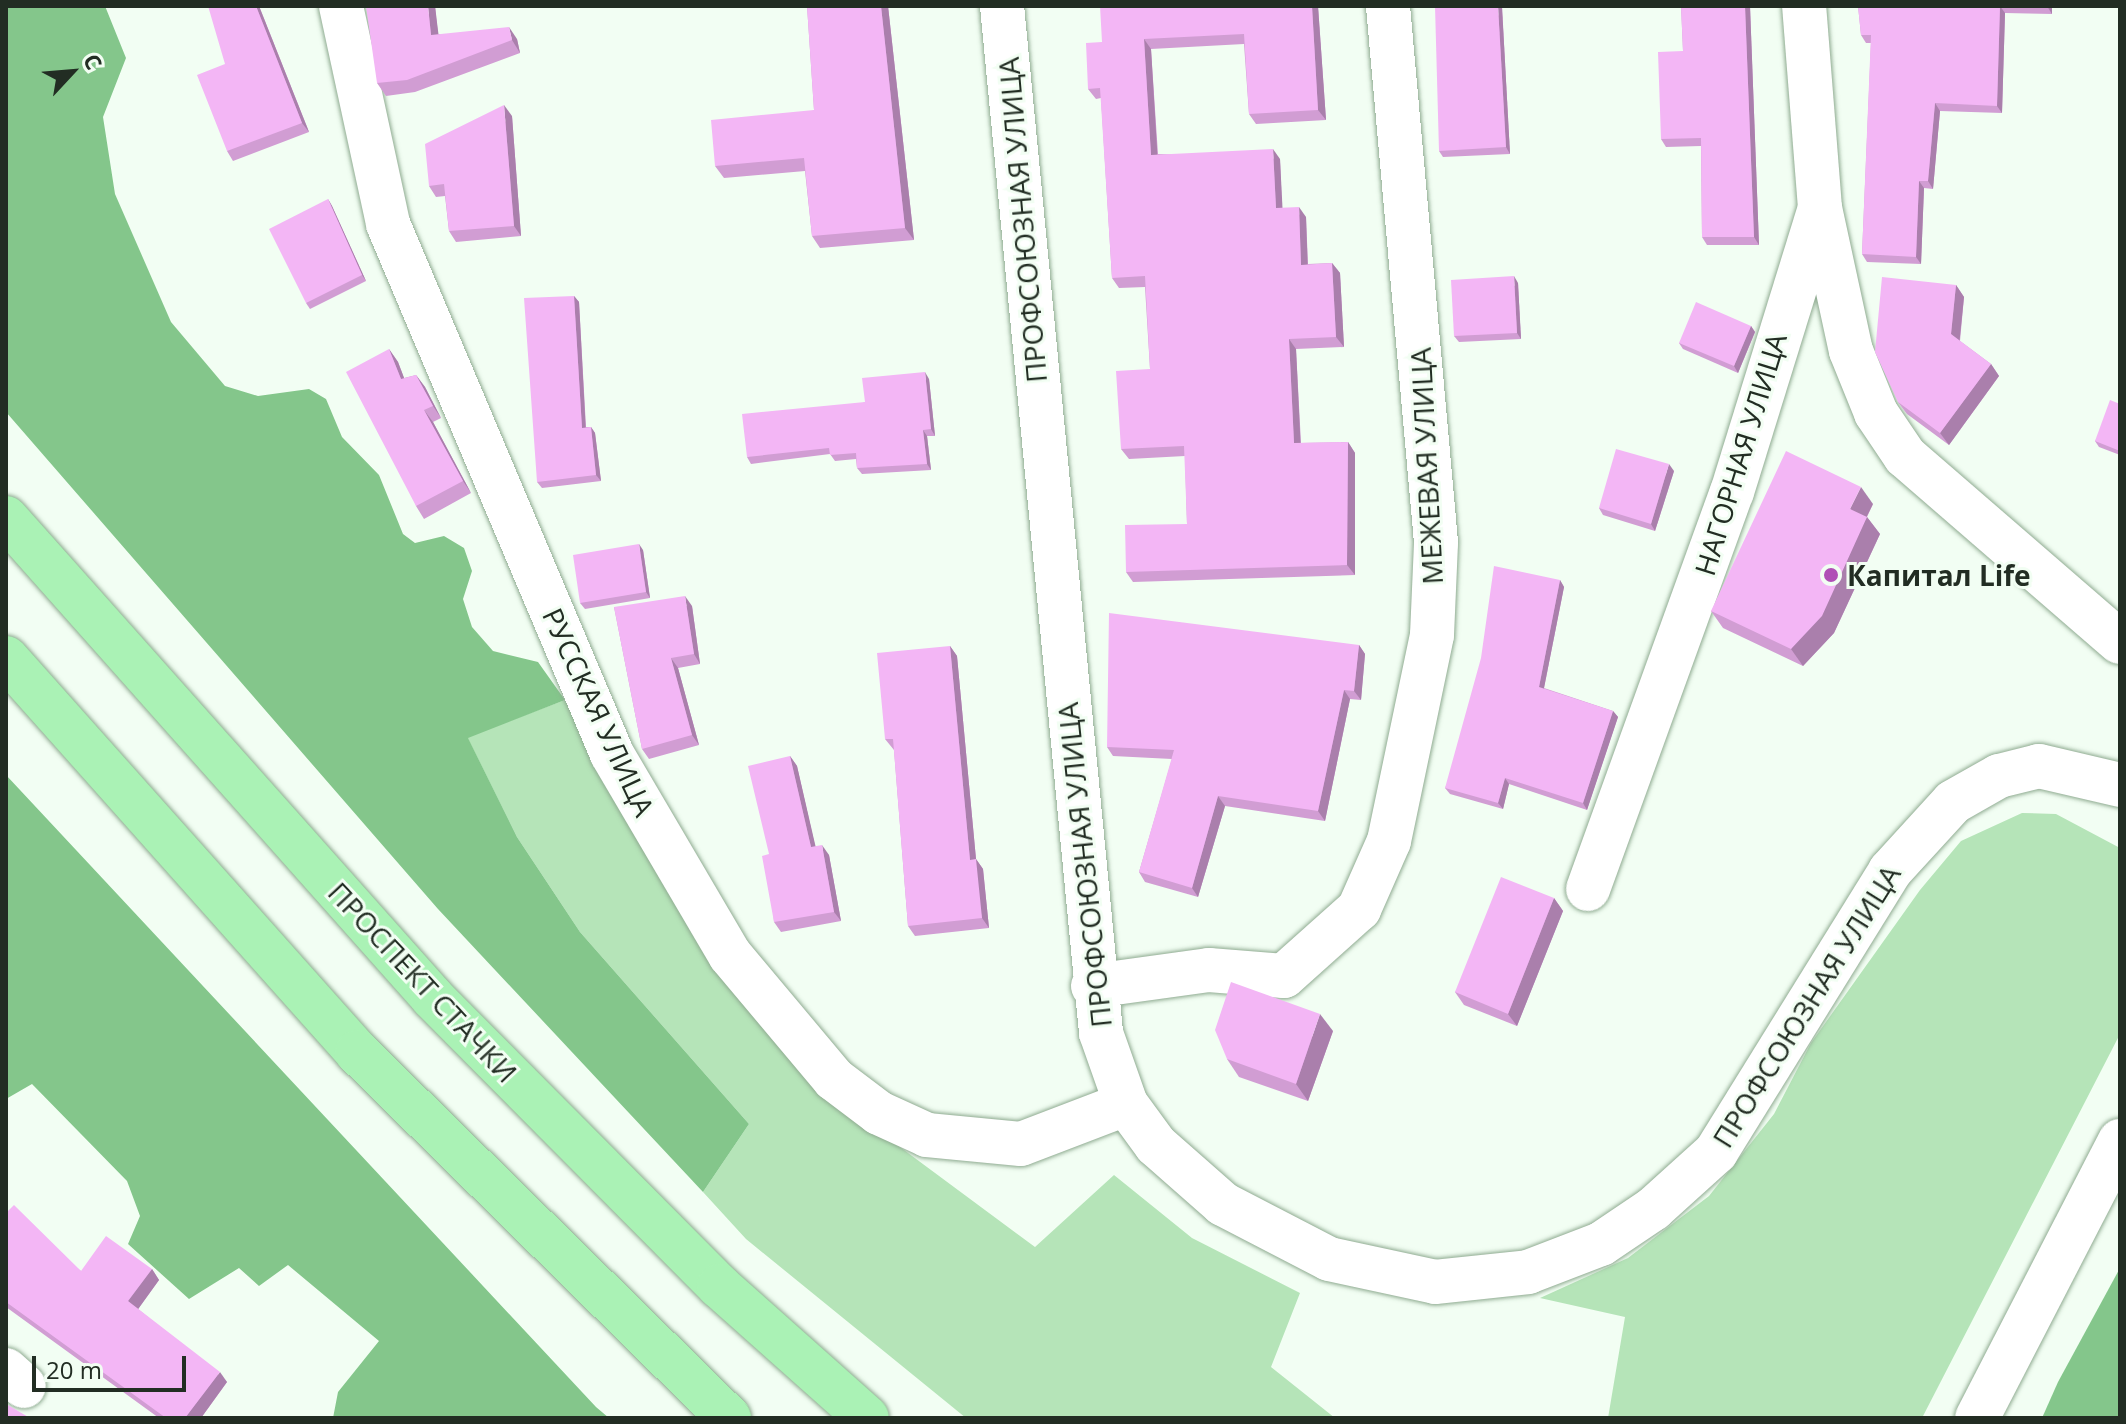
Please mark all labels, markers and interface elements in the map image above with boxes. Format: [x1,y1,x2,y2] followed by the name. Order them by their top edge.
[32,32,112,112] north arrow
[77,49,110,74] text: С
[991,56,1053,384] street label: ПРОФСОЮЗНАЯ УЛИЦА
[1687,329,1793,579] street label: НАГОРНАЯ УЛИЦА
[1403,347,1449,585] street label: МЕЖЕВАЯ УЛИЦА
[1847,558,2031,592] place label: Капитал Life
[1822,566,1840,584] marker: Капитал Life
[536,603,662,821] street label: РУССКАЯ УЛИЦА
[1050,701,1118,1029] street label: ПРОФСОЮЗНАЯ УЛИЦА
[1705,859,1907,1153] street label: ПРОФСОЮЗНАЯ УЛИЦА
[322,875,524,1089] street label: ПРОСПЕКТ СТАЧКИ
[36,1340,190,1390] scale bar
[46,1353,102,1386] text: 20 m

